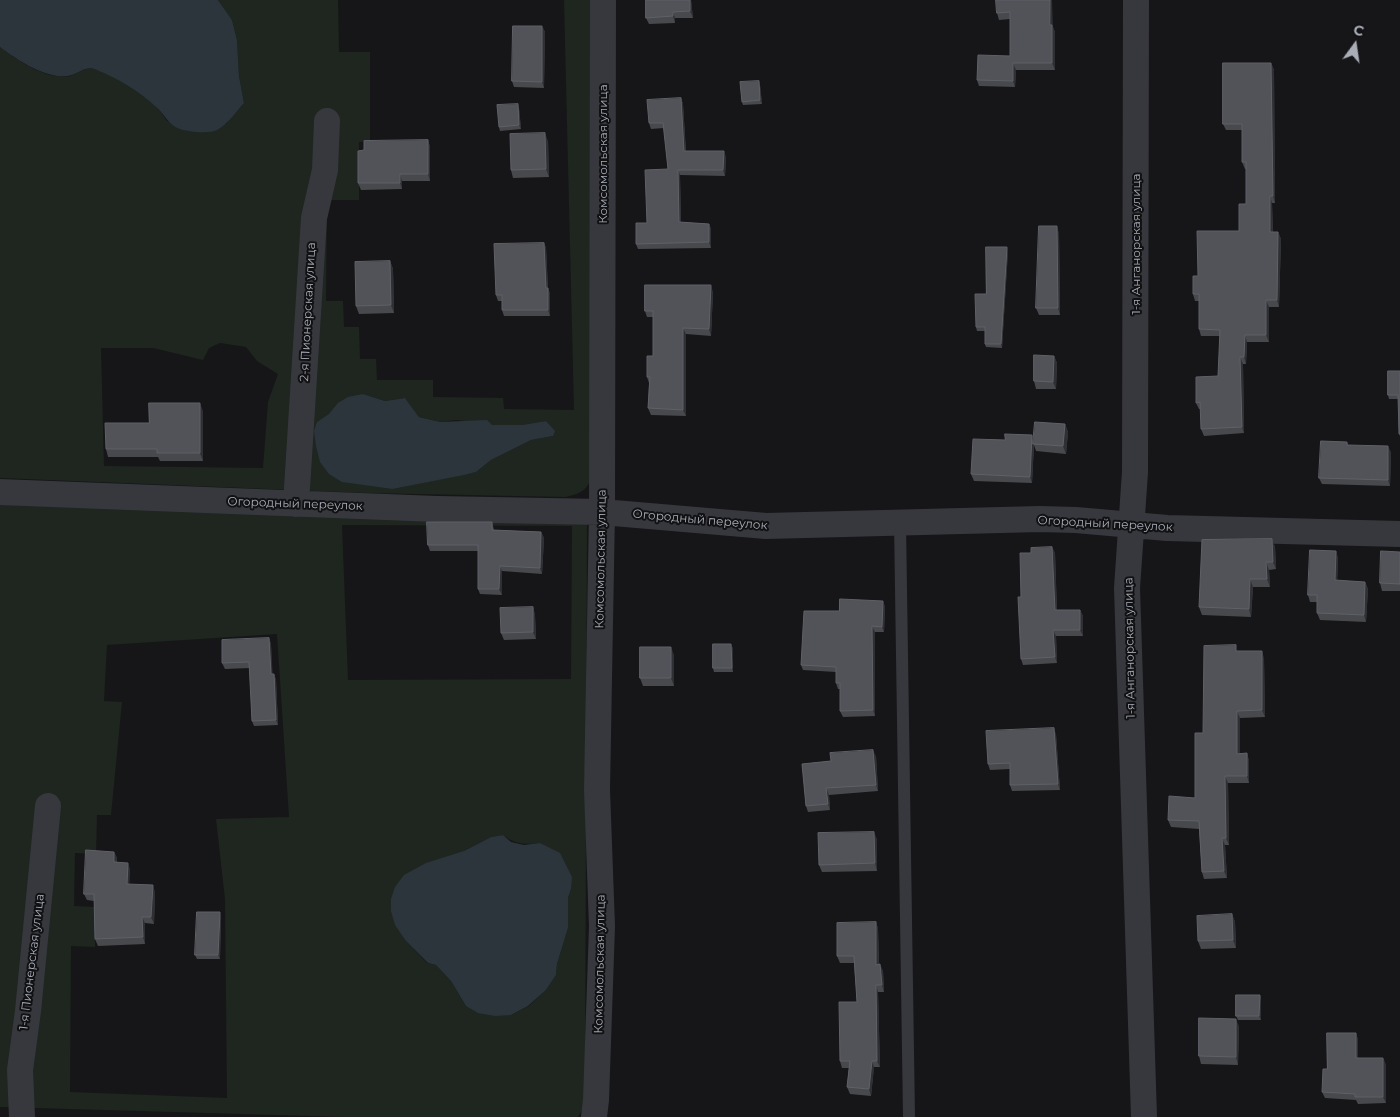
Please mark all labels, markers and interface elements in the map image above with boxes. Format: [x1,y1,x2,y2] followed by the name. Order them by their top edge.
[1330,20,1380,70] north arrow
[1352,20,1366,40] text: С
[596,84,610,224] street label: Комсомольская улица
[1129,173,1143,315] street label: 1-я Анганорская улица
[297,242,319,382] street label: 2-я Пионерская улица
[593,489,609,629] street label: Комсомольская улица
[227,494,363,514] street label: Огородный переулок
[632,507,768,533] street label: Огородный переулок
[1037,513,1173,535] street label: Огородный переулок
[1122,577,1138,719] street label: 1-я Анганорская улица
[17,893,47,1031] street label: 1-я Пионерская улица
[592,894,608,1034] street label: Комсомольская улица

